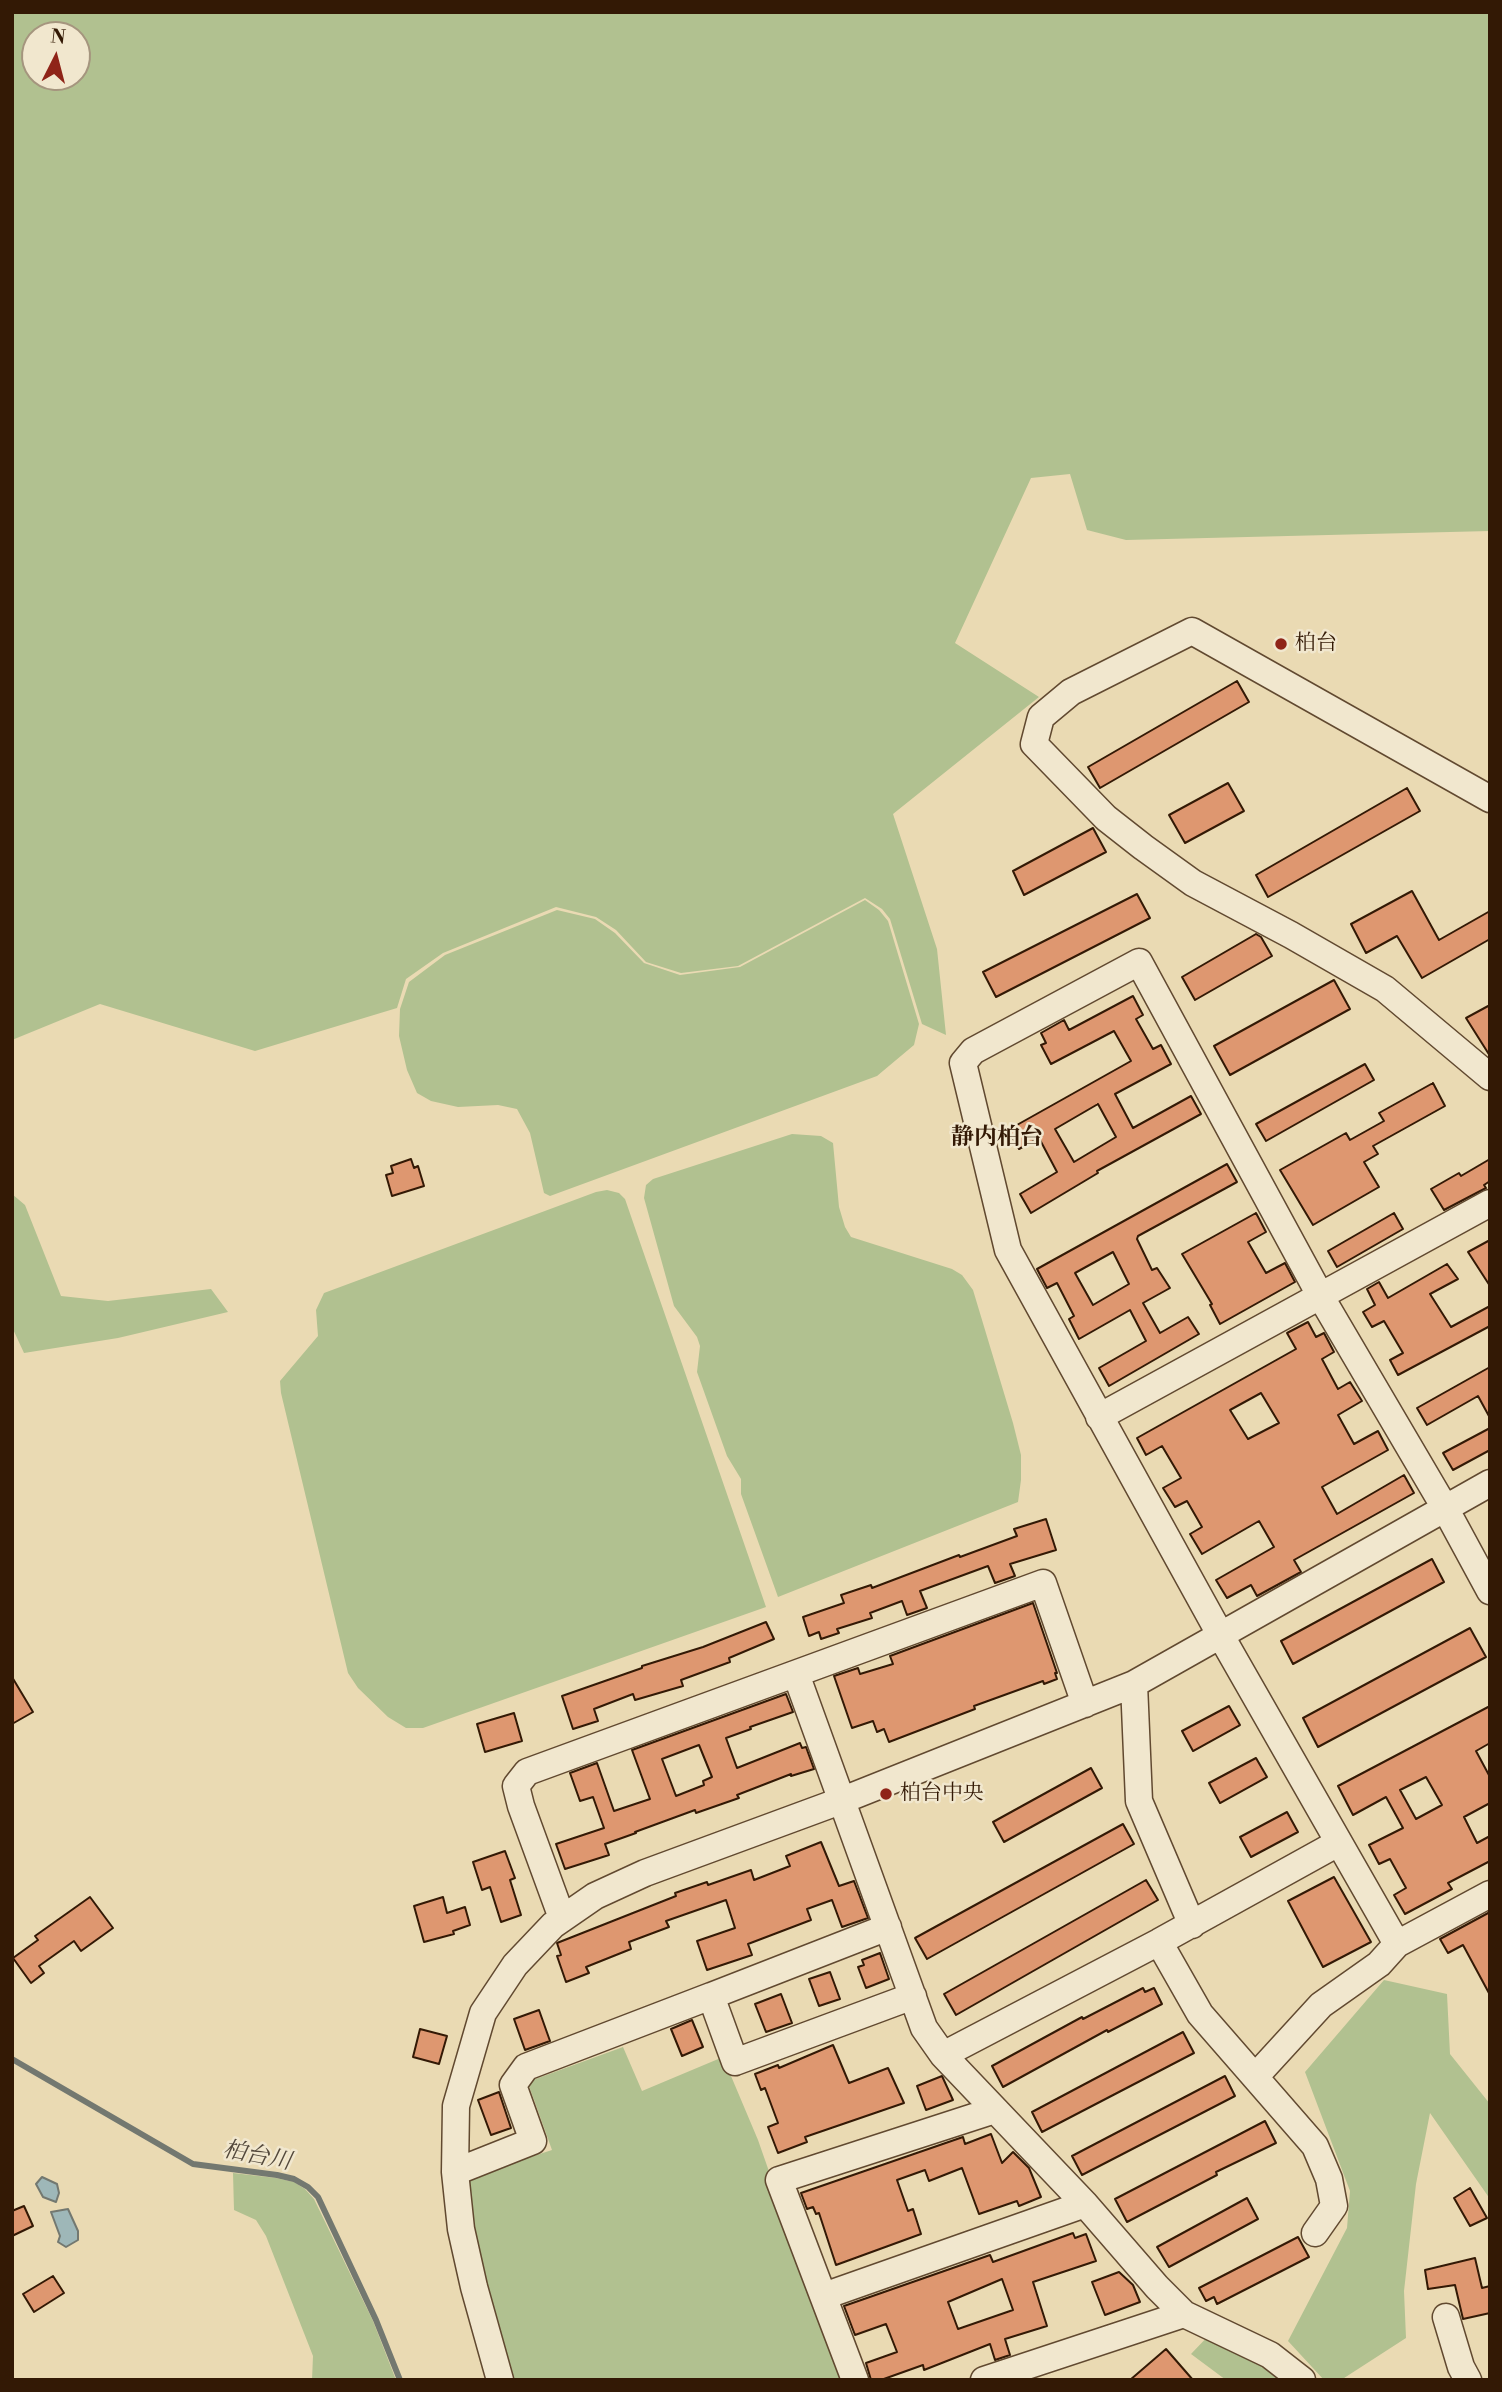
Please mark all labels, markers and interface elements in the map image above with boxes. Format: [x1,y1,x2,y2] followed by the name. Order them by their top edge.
[21,21,91,91] north arrow
[49,24,67,50] text: N
[1295,631,1337,657] place label: 柏台
[1273,636,1289,652] marker: 柏台
[951,1124,1043,1152] district label: 静内柏台
[900,1781,984,1807] place label: 柏台中央
[878,1786,894,1802] marker: 柏台中央
[221,2137,293,2177] water label: 柏台川

